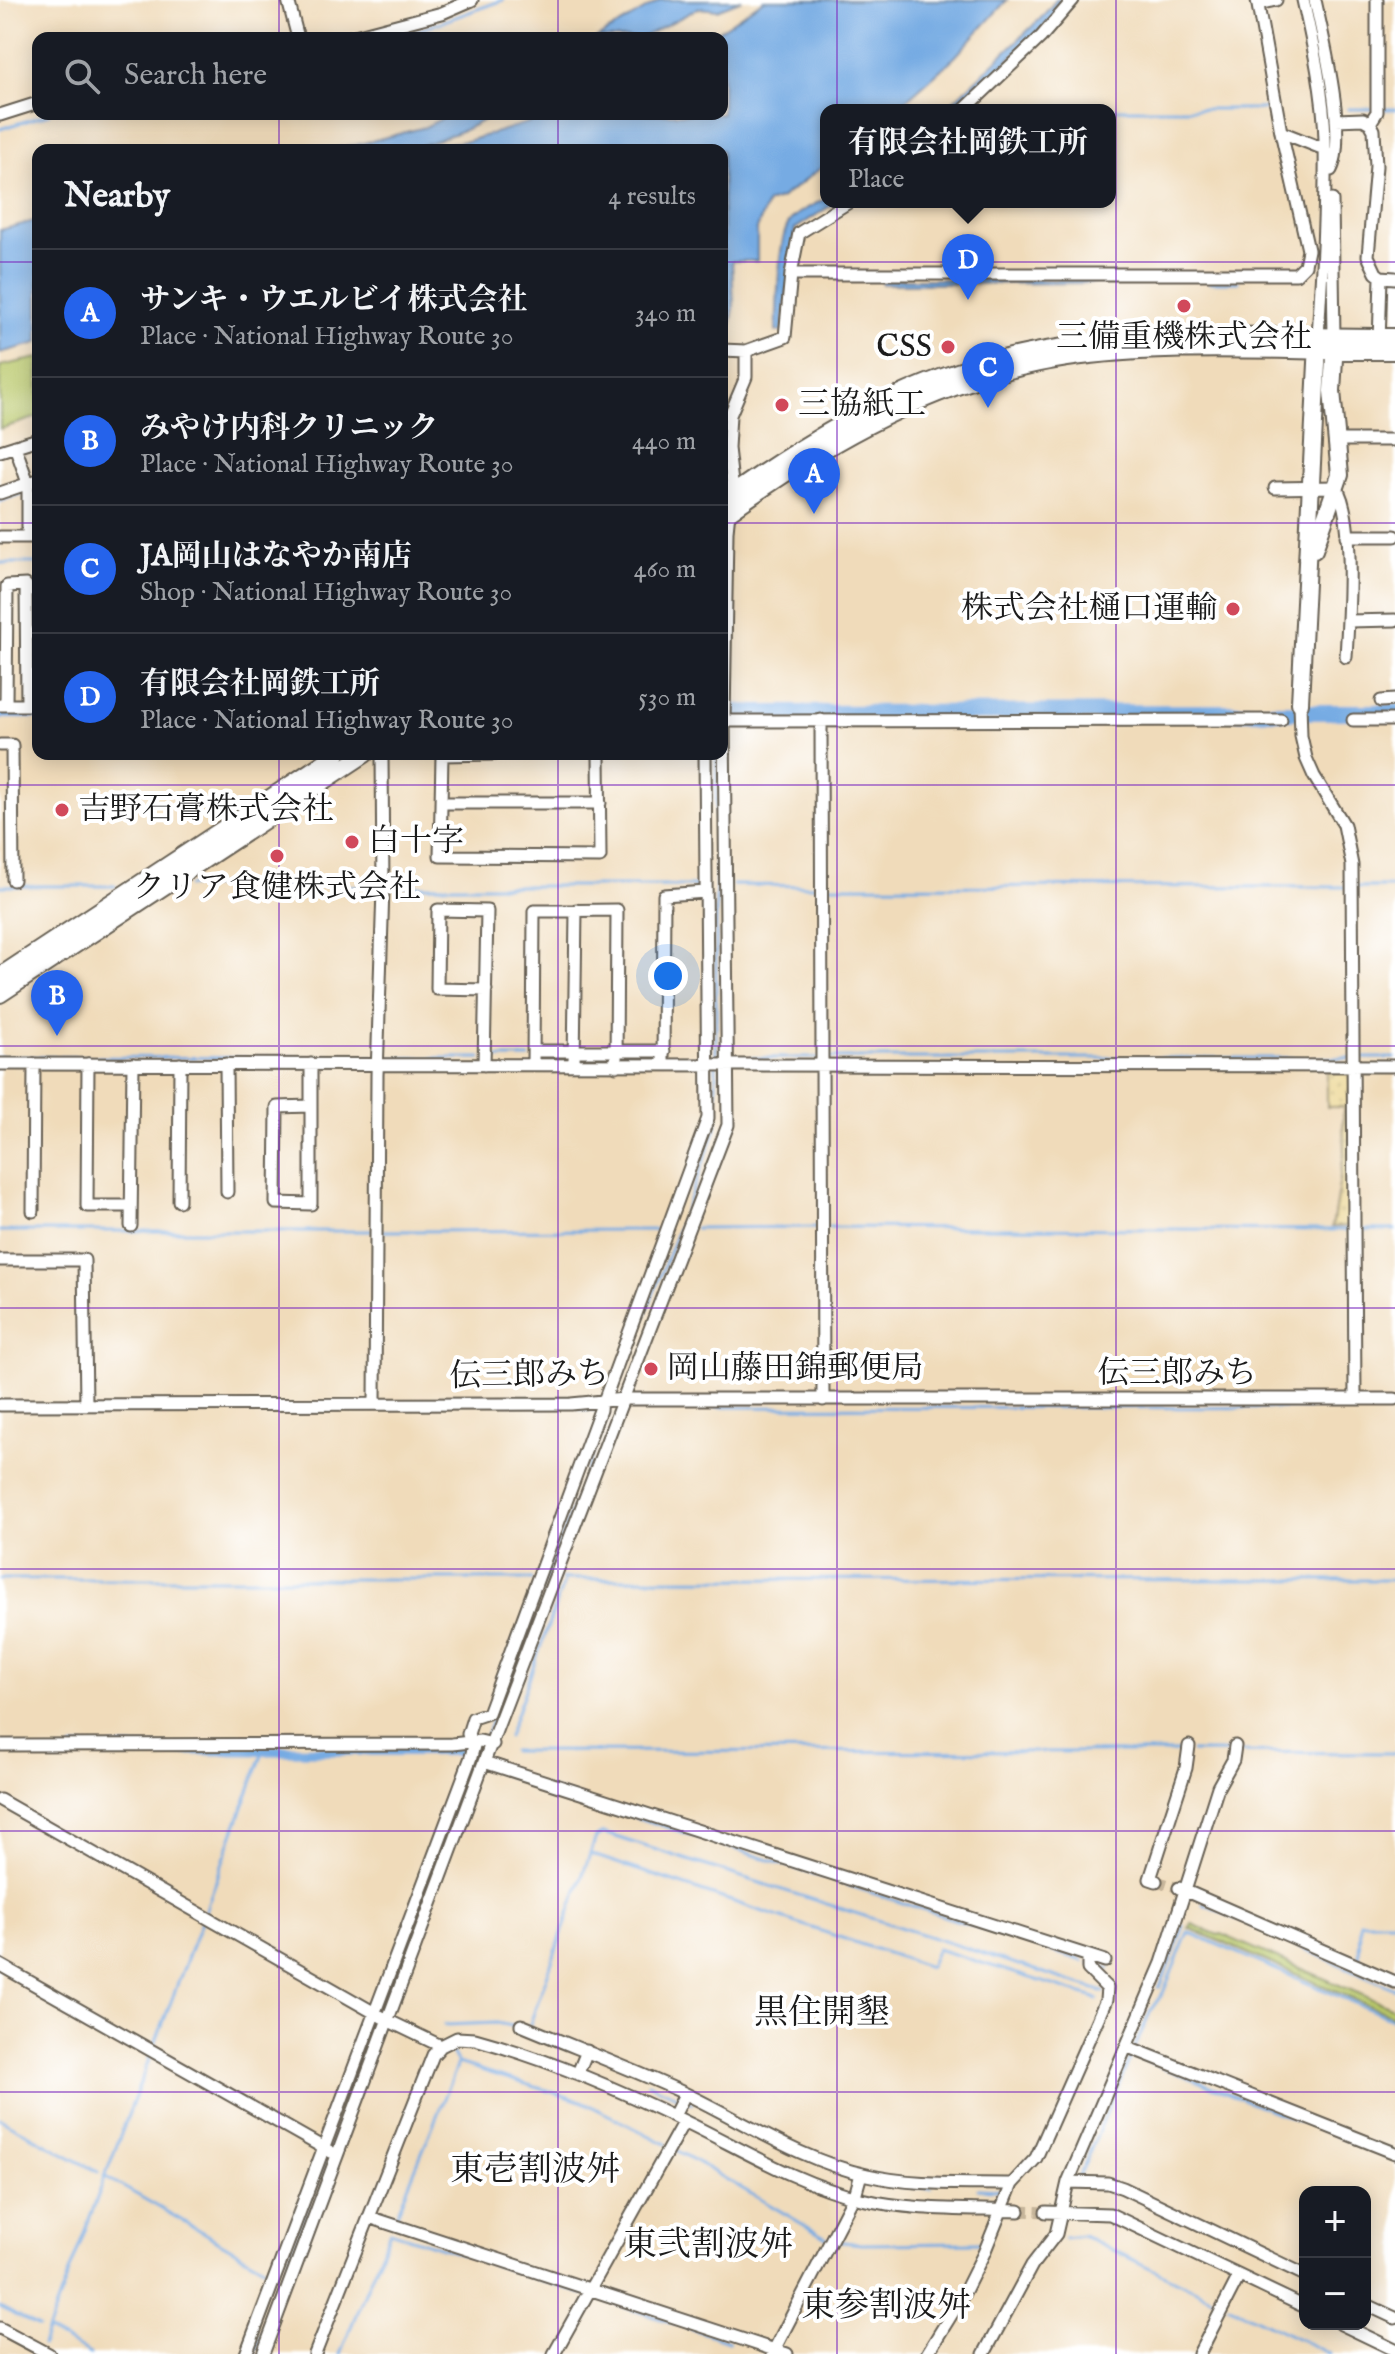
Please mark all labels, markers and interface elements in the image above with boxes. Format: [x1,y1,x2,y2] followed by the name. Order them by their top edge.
[32,32,728,120] search box
[60,54,104,98] icon: search
[124,57,267,95] text: Search here
[820,104,1116,208] popup
[848,125,1088,163] text: 有限会社岡鉄工所
[848,163,904,196] text: Place
[64,175,170,218] text: Nearby
[608,180,696,213] text: 4 results
[942,234,994,300] pin: D
[140,282,528,320] text: サンキ・ウエルビイ株式会社
[81,297,99,330] text: A
[635,297,696,330] text: 340 m
[1175,297,1193,315] marker: 三備重機株式会社
[1056,318,1312,359] place label: 三備重機株式会社
[140,320,514,353] text: Place · National Highway Route 30
[876,327,932,368] place label: CSS
[939,338,957,356] marker: CSS
[962,342,1014,408] pin: C
[798,385,926,426] place label: 三協紙工
[773,396,791,414] marker: 三協紙工
[140,410,438,448] text: みやけ内科クリニック
[81,425,99,458] text: B
[632,425,696,458] text: 440 m
[140,448,514,481] text: Place · National Highway Route 30
[788,448,840,514] pin: A
[140,538,412,576] text: JA岡山はなやか南店
[81,553,99,586] text: C
[634,553,696,586] text: 460 m
[140,576,512,609] text: Shop · National Highway Route 30
[961,589,1217,630] place label: 株式会社樋口運輸
[1224,600,1242,618] marker: 株式会社樋口運輸
[140,666,380,704] text: 有限会社岡鉄工所
[80,681,100,714] text: D
[638,681,696,714] text: 530 m
[140,704,514,737] text: Place · National Highway Route 30
[78,790,334,831] place label: 吉野石膏株式会社
[53,801,71,819] marker: 吉野石膏株式会社
[368,822,464,863] place label: 白十字
[343,833,361,851] marker: 白十字
[268,847,286,865] marker: クリア食健株式会社
[133,868,421,909] place label: クリア食健株式会社
[648,956,688,996] your location
[31,970,83,1036] pin: B
[667,1349,923,1390] place label: 岡山藤田錦郵便局
[449,1354,609,1398] street label: 伝三郎みち
[1097,1354,1257,1395] street label: 伝三郎みち
[642,1360,660,1378] marker: 岡山藤田錦郵便局
[754,1992,890,2035] district label: 黒住開墾
[450,2149,620,2192] district label: 東壱割波舛
[1299,2186,1371,2330] map controls
[1299,2186,1371,2258] button: +
[623,2224,793,2267] district label: 東弐割波舛
[1299,2258,1371,2330] button: −
[801,2285,971,2328] district label: 東参割波舛

